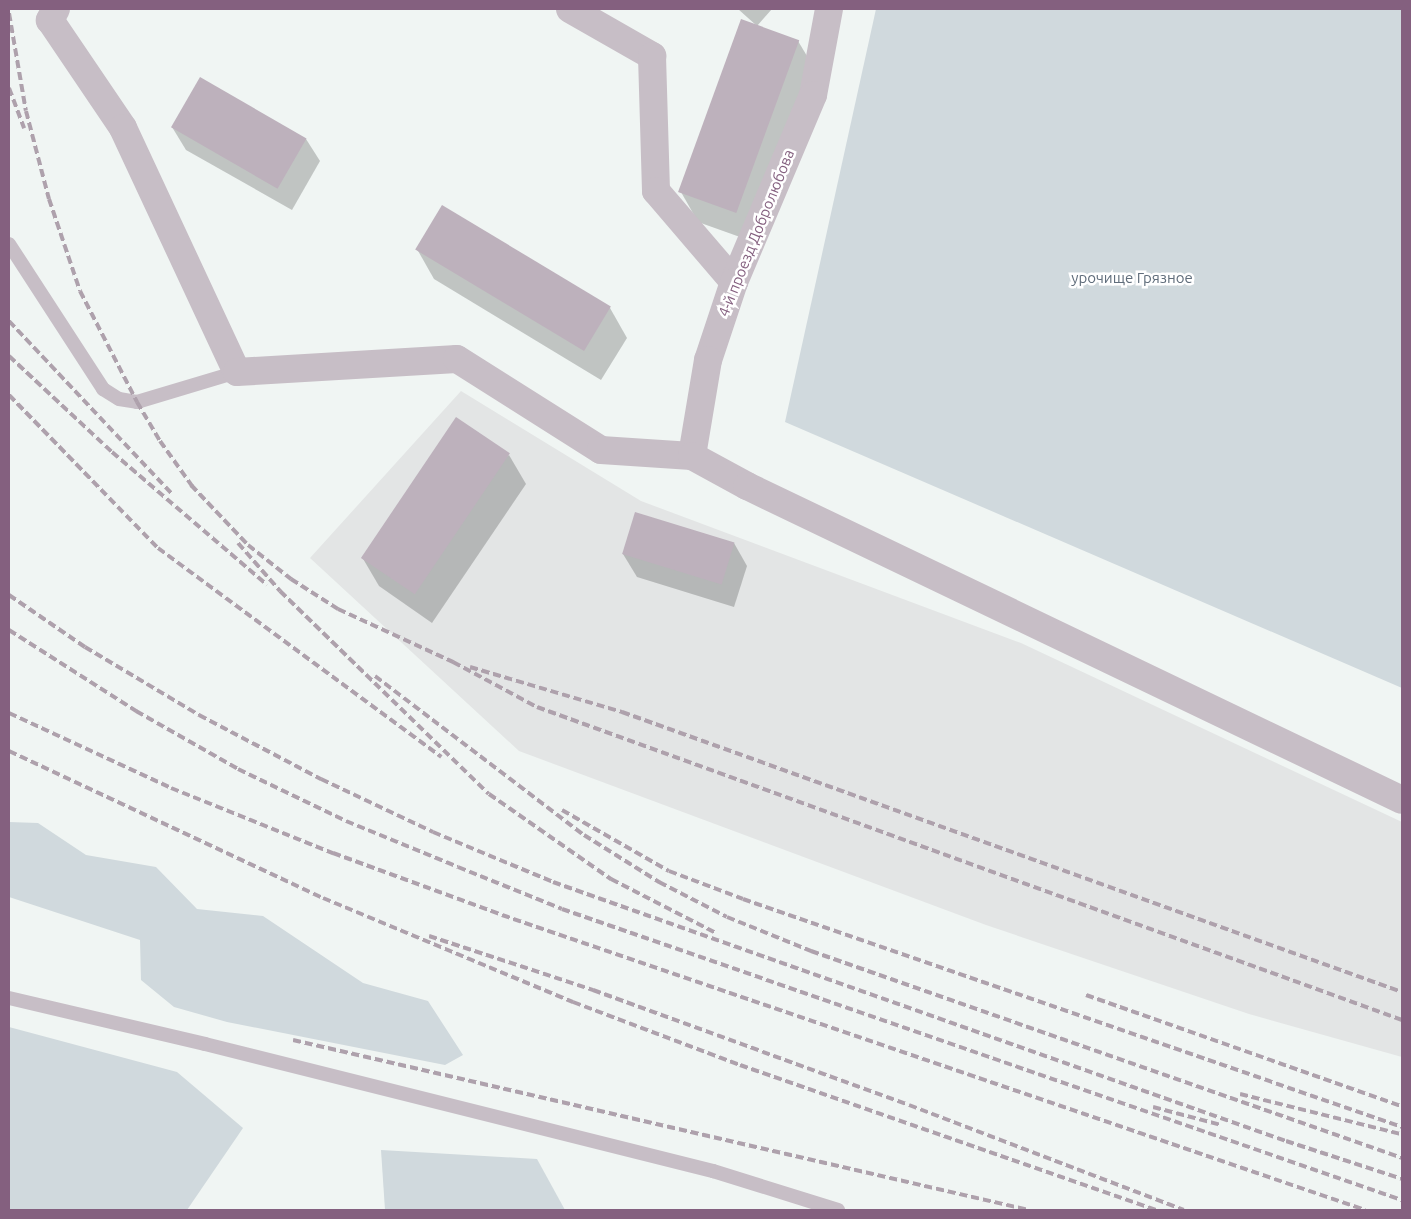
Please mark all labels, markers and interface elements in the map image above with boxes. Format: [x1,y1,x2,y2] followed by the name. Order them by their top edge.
[714,147,798,319] street label: 4-й проезд Добролюбова
[1071,269,1193,287] park label: урочище Грязное

